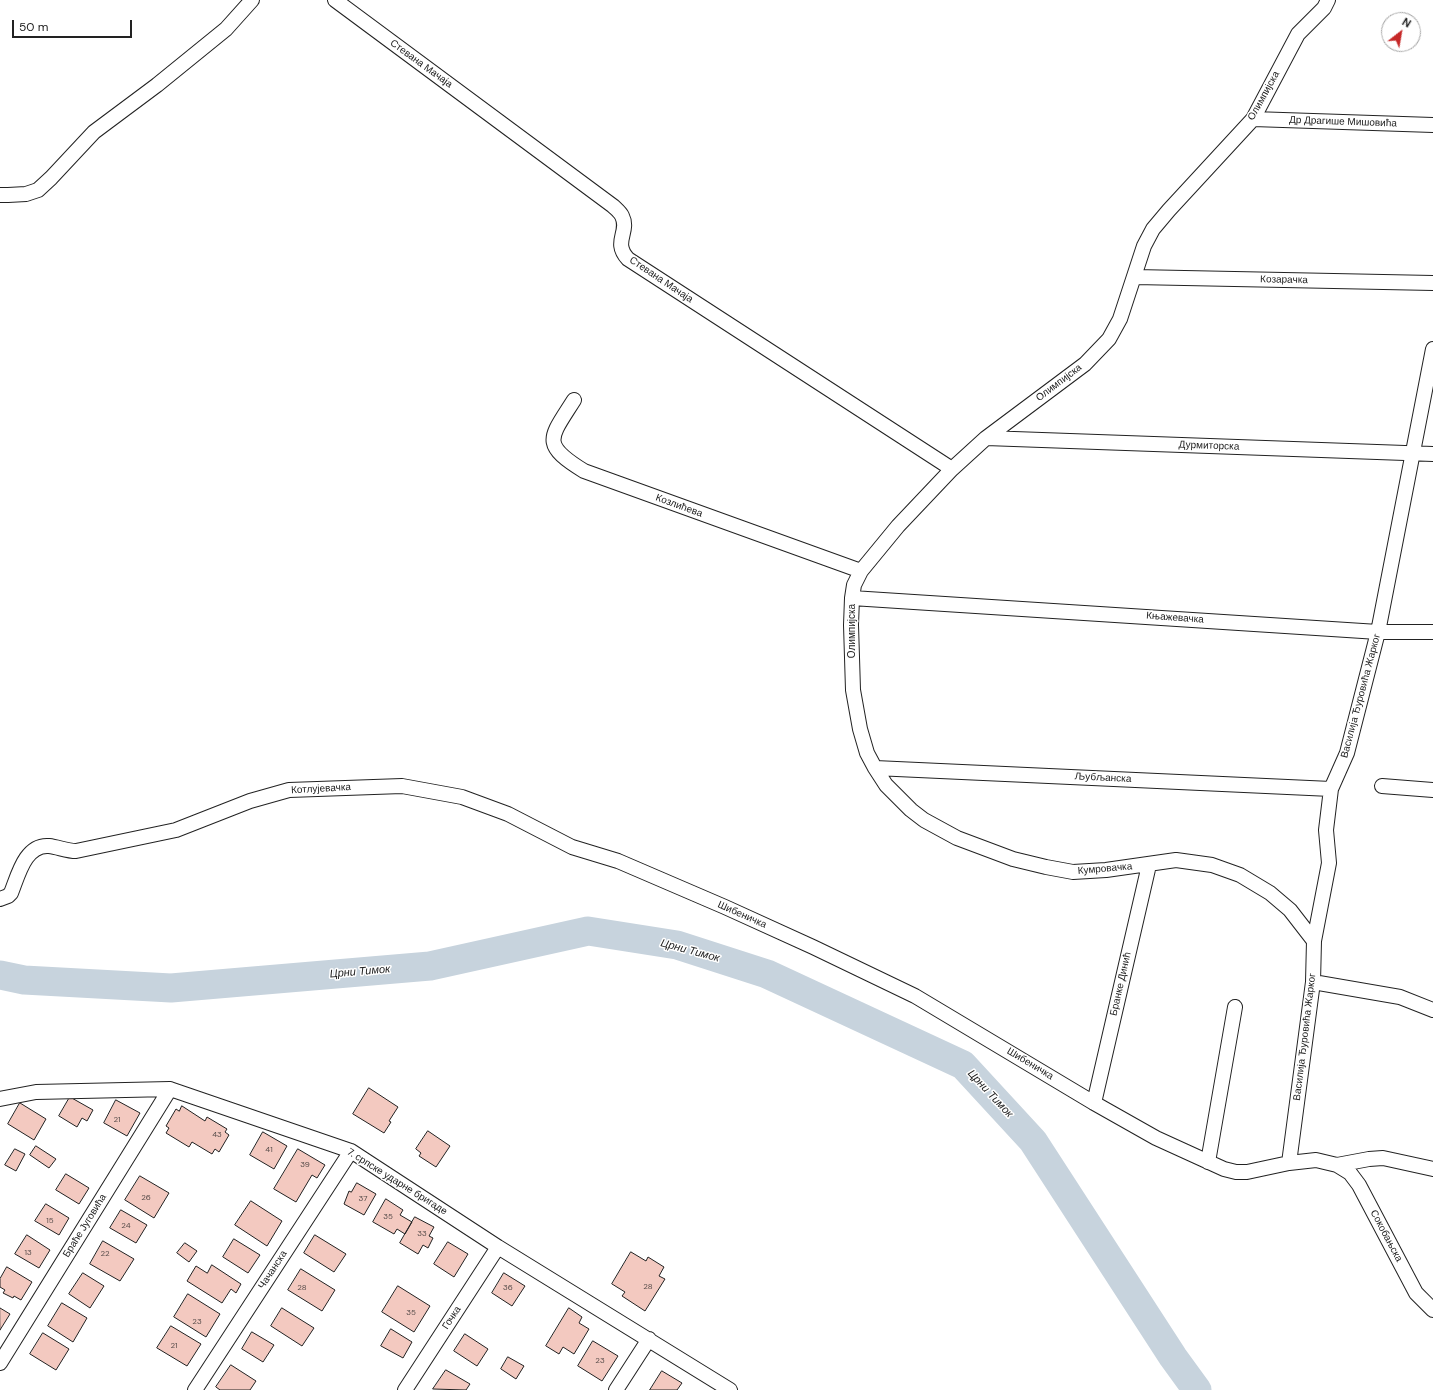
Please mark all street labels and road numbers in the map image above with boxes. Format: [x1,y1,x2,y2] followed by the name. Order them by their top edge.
[388,37,454,91] street label: Стевана Мачаја
[1246,69,1282,123] street label: Олимпијска
[1289,114,1397,130] street label: Др Драгише Мишовића
[627,254,695,306] street label: Стевана Мачаја
[1260,274,1308,286] street label: Козарачка
[1034,362,1084,404] street label: Олимпијска
[1178,439,1240,453] street label: Дурмиторска
[654,492,704,520] street label: Козлићева
[846,604,858,658] street label: Олимпијска
[1146,610,1204,626] street label: Књажевачка
[1339,633,1383,759] street label: Василија Ђуровића Жарког
[1074,771,1132,785] street label: Љубљанска
[291,781,351,797] street label: Котлујевачка
[1077,861,1133,877] street label: Кумровачка
[716,899,768,931] street label: Шибеничка
[1108,951,1134,1017] street label: Бранке Динић
[1291,973,1319,1101] street label: Василија Ђуровића Жарког
[1004,1045,1056,1083] street label: Шибеничка
[345,1146,449,1218] street label: 7. српске ударне бригаде
[61,1192,109,1260] street label: Браће Југовића
[1367,1208,1405,1264] street label: Сокобањска
[256,1249,290,1291] street label: Чачанска
[440,1304,464,1332] street label: Гочка

